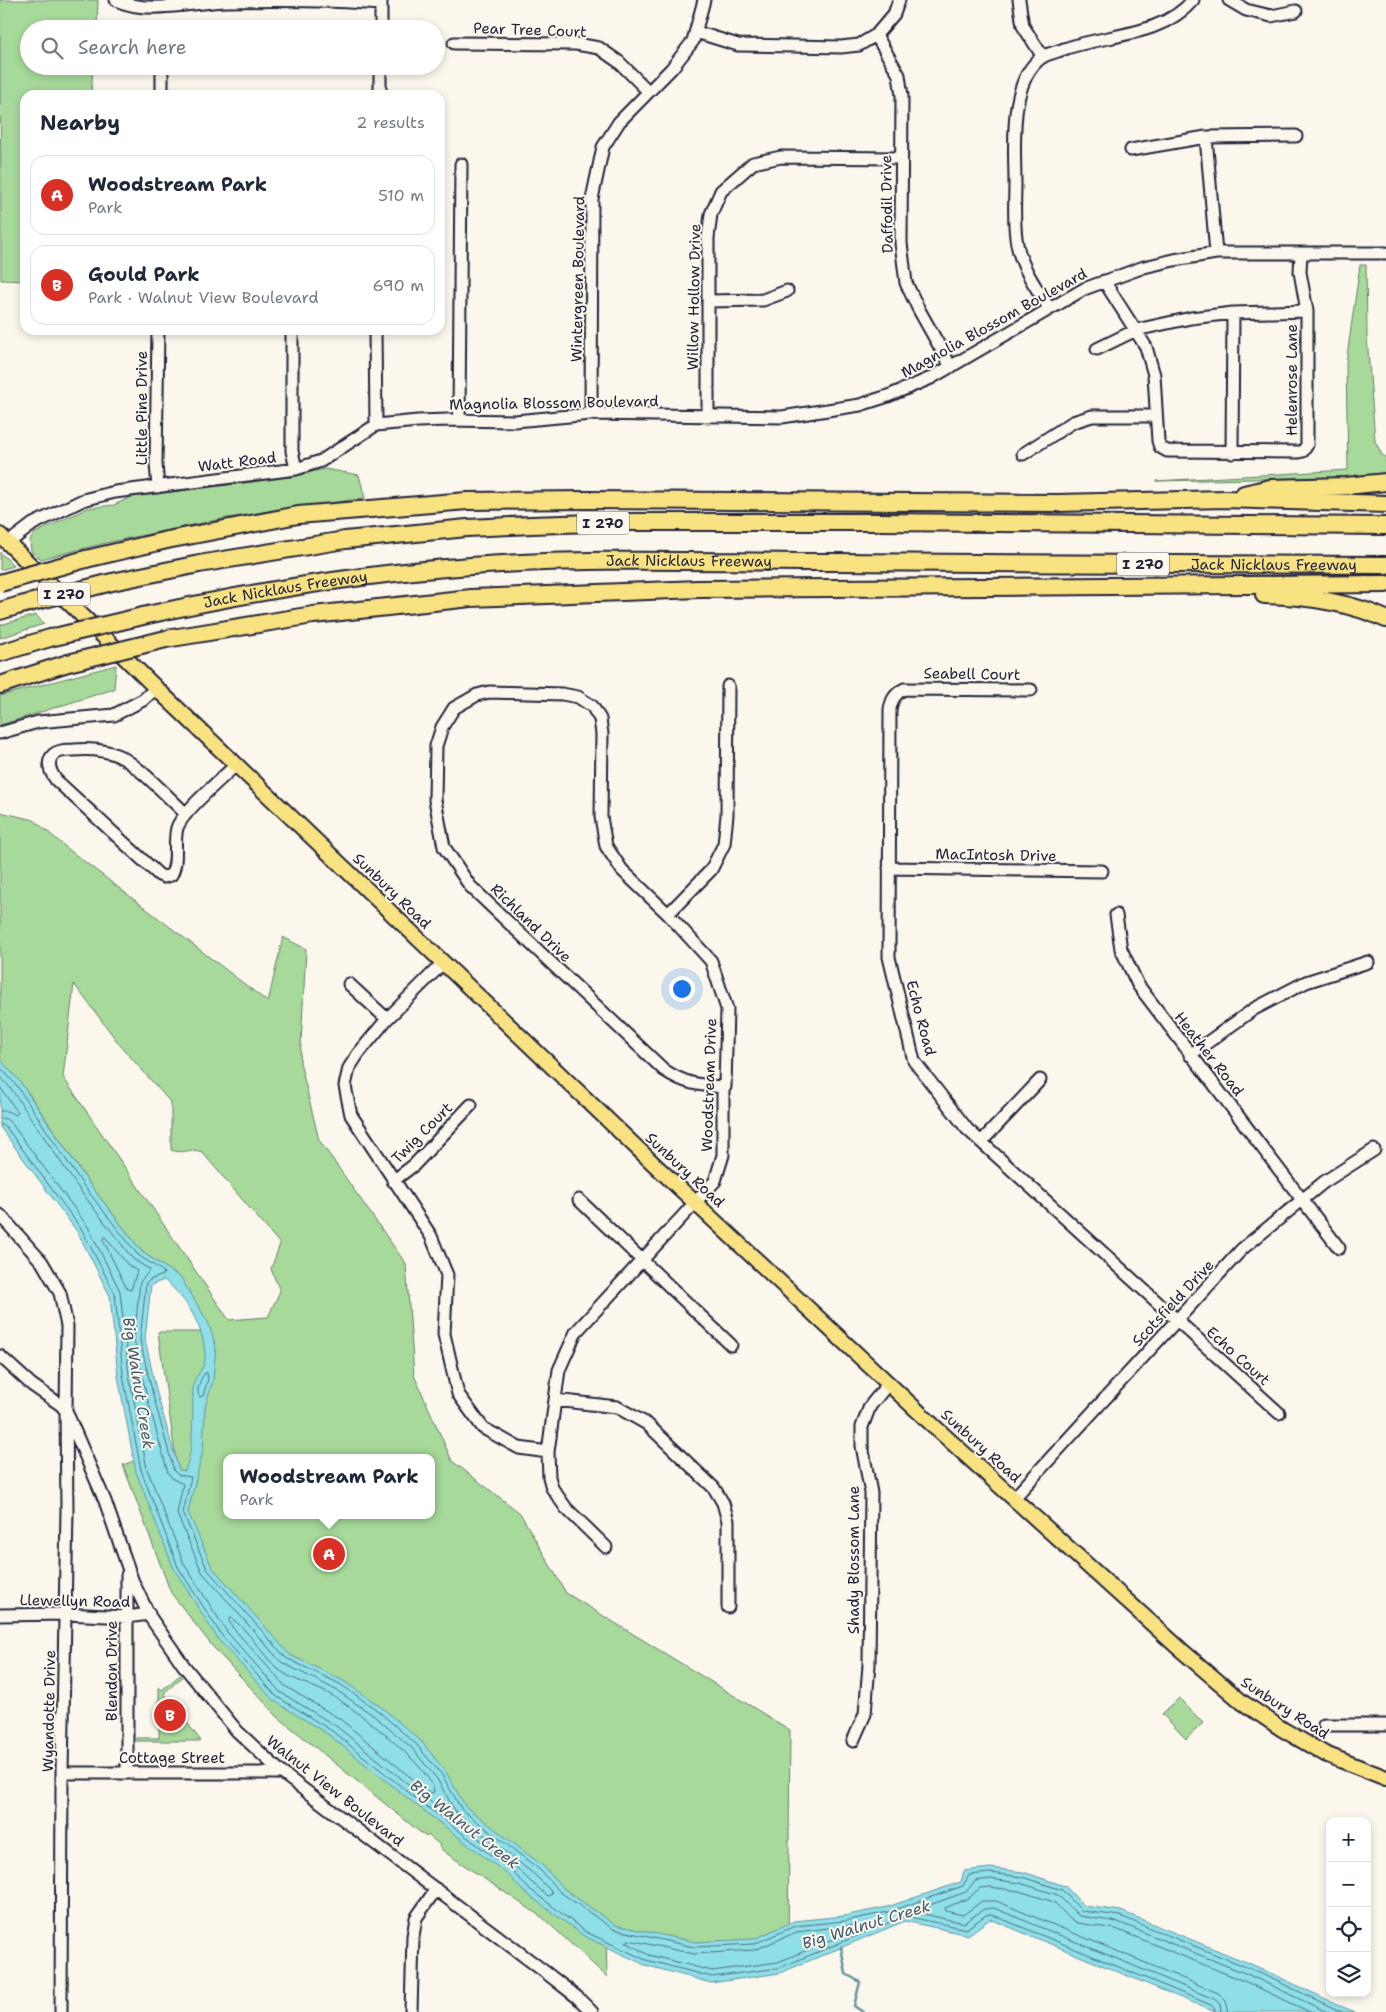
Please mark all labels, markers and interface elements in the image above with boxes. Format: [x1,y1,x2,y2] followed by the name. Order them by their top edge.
[473,18,587,42] street label: Pear Tree Court
[20,20,445,75] search box
[38,34,66,62] icon: search
[78,35,187,60] text: Search here
[40,109,120,137] text: Nearby
[356,112,425,133] text: 2 results
[876,155,898,253] street label: Daffodil Drive
[88,172,267,197] text: Woodstream Park
[51,185,63,206] text: A
[378,185,424,206] text: 510 m
[567,195,589,362] street label: Wintergreen Boulevard
[88,197,122,218] text: Park
[683,223,705,371] street label: Willow Hollow Drive
[88,262,200,287] text: Gould Park
[897,263,1091,383] street label: Magnolia Blossom Boulevard
[52,275,62,296] text: B
[373,275,424,296] text: 690 m
[88,287,319,308] text: Park · Walnut View Boulevard
[1282,324,1302,436] street label: Helenrose Lane
[132,351,152,465] street label: Little Pine Drive
[449,391,659,415] street label: Magnolia Blossom Boulevard
[197,447,278,477] street label: Watt Road
[577,512,629,534] road number: I 270
[606,551,772,572] street label: Jack Nicklaus Freeway
[1117,552,1169,576] road number: I 270
[1191,554,1357,575] street label: Jack Nicklaus Freeway
[202,566,369,613] street label: Jack Nicklaus Freeway
[38,582,90,606] road number: I 270
[923,663,1021,685] street label: Seabell Court
[935,844,1057,866] street label: MacIntosh Drive
[349,849,436,934] street label: Sunbury Road
[486,879,576,967] street label: Richland Drive
[669,976,695,1002] your location
[901,978,941,1058] street label: Echo Road
[1170,1008,1249,1101] street label: Heather Road
[697,1018,721,1152] street label: Woodstream Drive
[387,1098,457,1168] street label: Twig Court
[641,1128,729,1212] street label: Sunbury Road
[1128,1255,1218,1351] street label: Scotsfield Drive
[118,1315,159,1451] water label: Big Walnut Creek
[1202,1322,1274,1390] street label: Echo Court
[937,1405,1026,1488] street label: Sunbury Road
[223,1454,435,1519] popup
[239,1464,419,1489] text: Woodstream Park
[844,1486,864,1634] street label: Shady Blossom Lane
[239,1489,274,1510] text: Park
[313,1535,345,1573] pin: A
[19,1590,131,1612] street label: Llewellyn Road
[102,1621,122,1721] street label: Blendon Drive
[38,1650,60,1772] street label: Wyandotte Drive
[1237,1672,1333,1744] street label: Sunbury Road
[154,1696,186,1734] pin: B
[262,1731,408,1851] street label: Walnut View Boulevard
[119,1748,225,1768] street label: Cottage Street
[406,1775,524,1874] water label: Big Walnut Creek
[1326,1817,1371,1997] map controls
[1326,1817,1371,1862] button: +
[1326,1862,1371,1907] button: −
[799,1895,933,1954] water label: Big Walnut Creek
[1326,1907,1371,1952] button: locate
[1326,1952,1371,1997] button: layers

